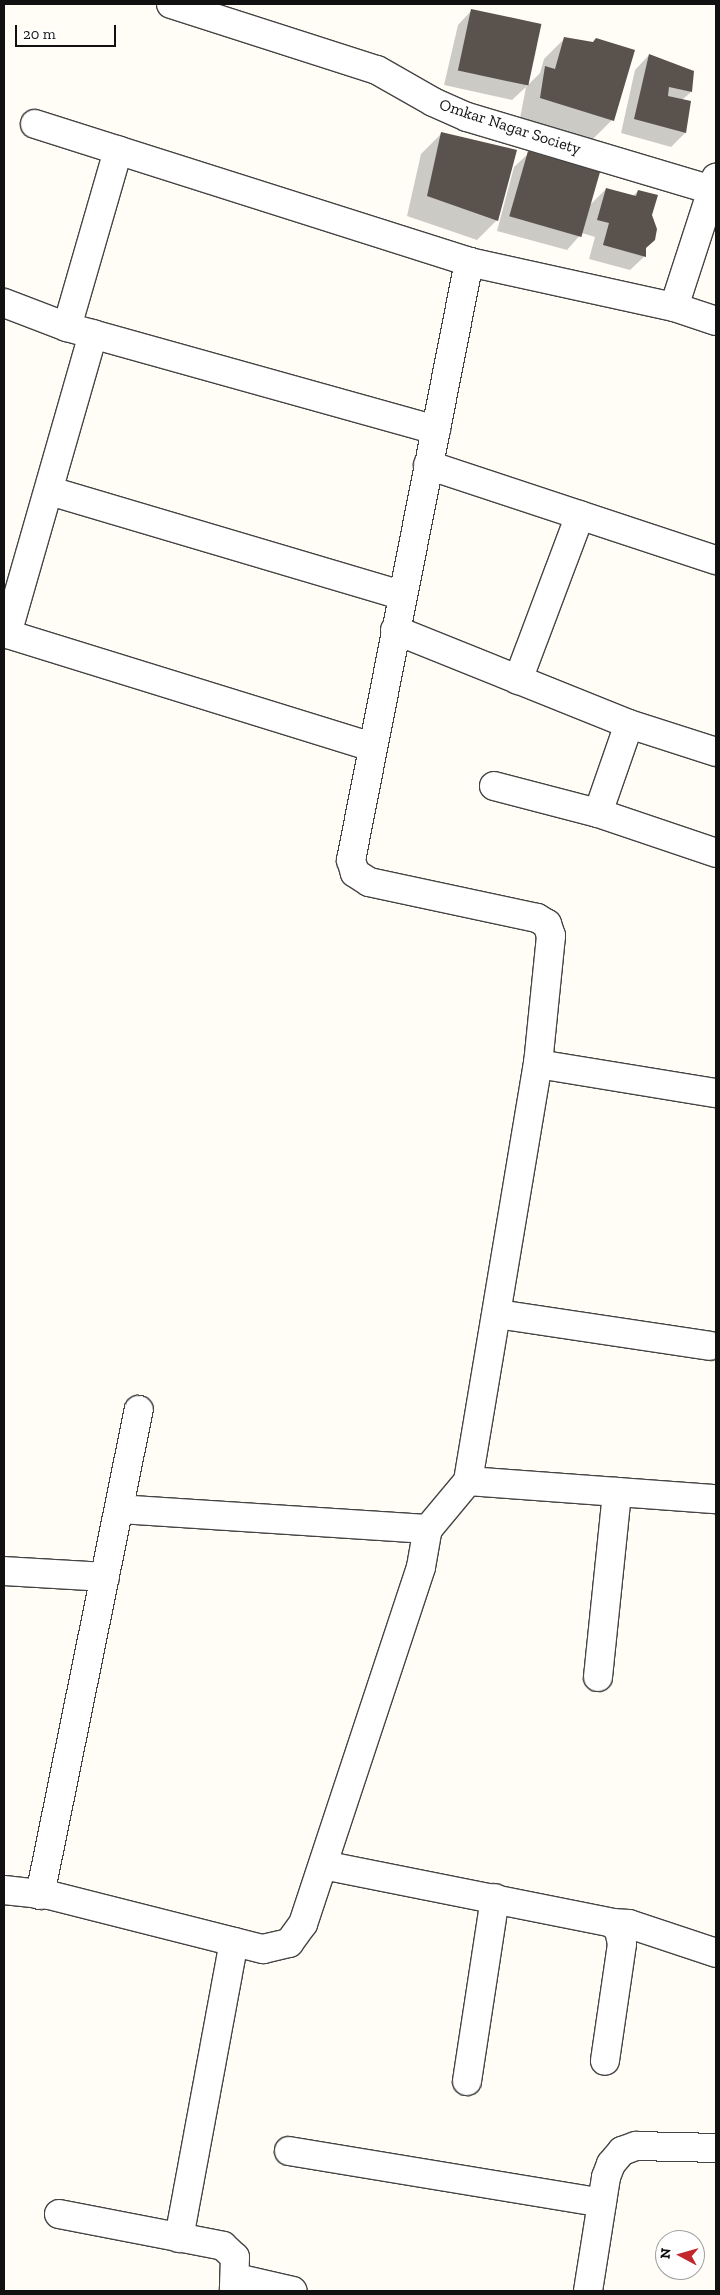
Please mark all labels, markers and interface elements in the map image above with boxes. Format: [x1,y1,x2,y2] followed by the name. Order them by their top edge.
[18,15,119,47] scale bar
[23,25,56,43] text: 20 m
[437,95,583,159] street label: Omkar Nagar Society
[655,2230,705,2280] north arrow
[657,2247,675,2260] text: N

